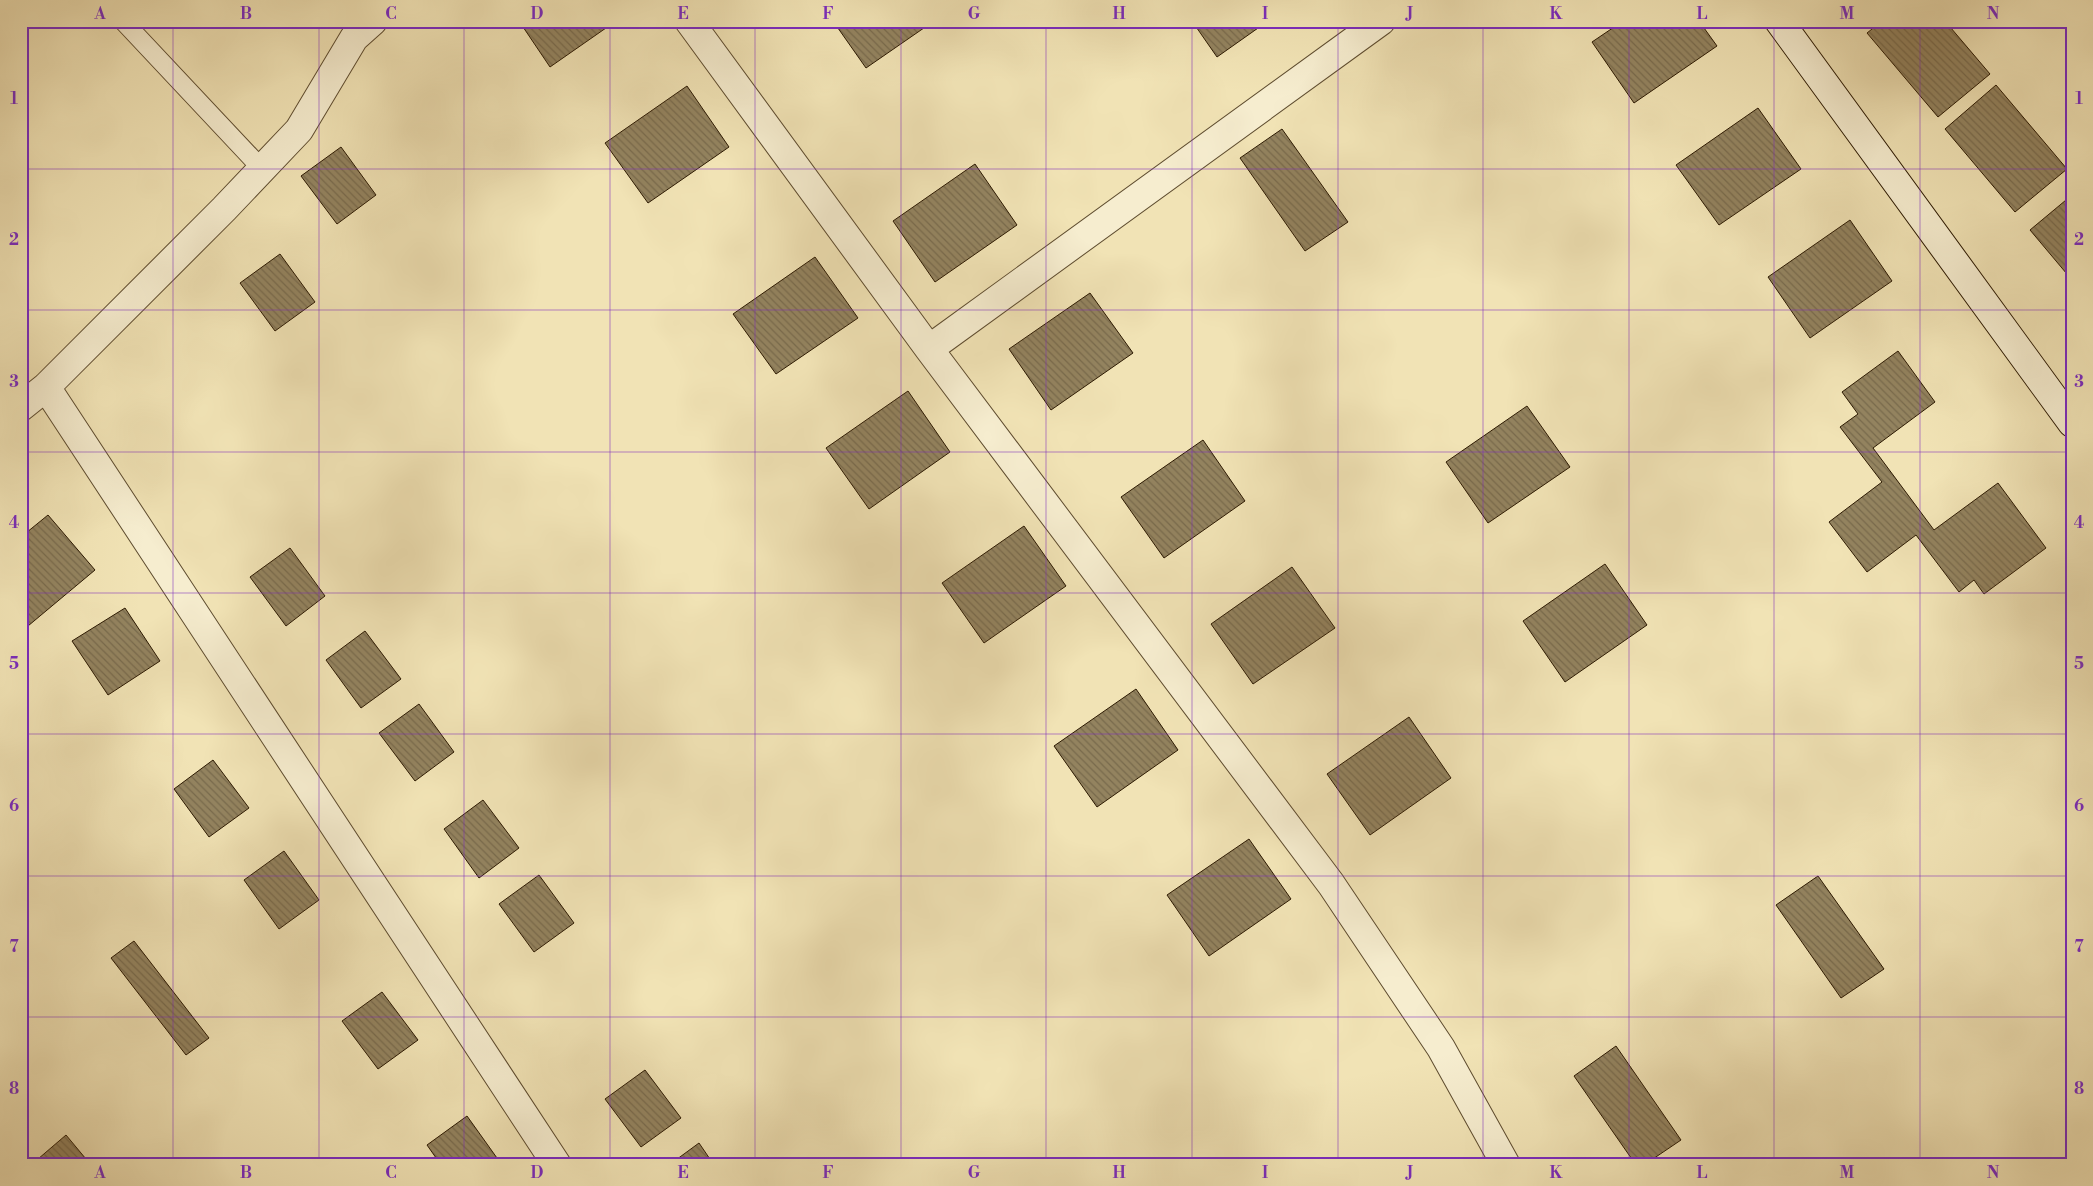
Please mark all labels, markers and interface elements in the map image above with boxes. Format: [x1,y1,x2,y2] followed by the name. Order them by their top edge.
[93,4,106,24] text: A
[240,4,252,24] text: B
[385,4,397,24] text: C
[531,4,544,24] text: D
[677,4,689,24] text: E
[822,4,834,24] text: F
[968,4,981,24] text: G
[1112,4,1126,24] text: H
[1262,4,1268,24] text: I
[1405,4,1413,24] text: J
[1550,4,1564,24] text: K
[1697,4,1708,24] text: L
[1840,4,1855,24] text: M
[1987,4,2000,24] text: N
[10,89,18,109] text: 1
[2075,89,2083,109] text: 1
[9,230,19,250] text: 2
[2074,230,2084,250] text: 2
[9,372,19,392] text: 3
[2074,372,2084,392] text: 3
[9,513,20,533] text: 4
[2074,513,2085,533] text: 4
[9,654,19,674] text: 5
[2074,654,2084,674] text: 5
[9,796,19,816] text: 6
[2074,796,2084,816] text: 6
[9,937,19,957] text: 7
[2074,937,2084,957] text: 7
[9,1079,19,1099] text: 8
[2074,1079,2084,1099] text: 8
[93,1163,106,1183] text: A
[240,1163,252,1183] text: B
[385,1163,397,1183] text: C
[531,1163,544,1183] text: D
[677,1163,689,1183] text: E
[822,1163,834,1183] text: F
[968,1163,981,1183] text: G
[1112,1163,1126,1183] text: H
[1262,1163,1268,1183] text: I
[1405,1163,1413,1183] text: J
[1550,1163,1564,1183] text: K
[1697,1163,1708,1183] text: L
[1840,1163,1855,1183] text: M
[1987,1163,2000,1183] text: N

